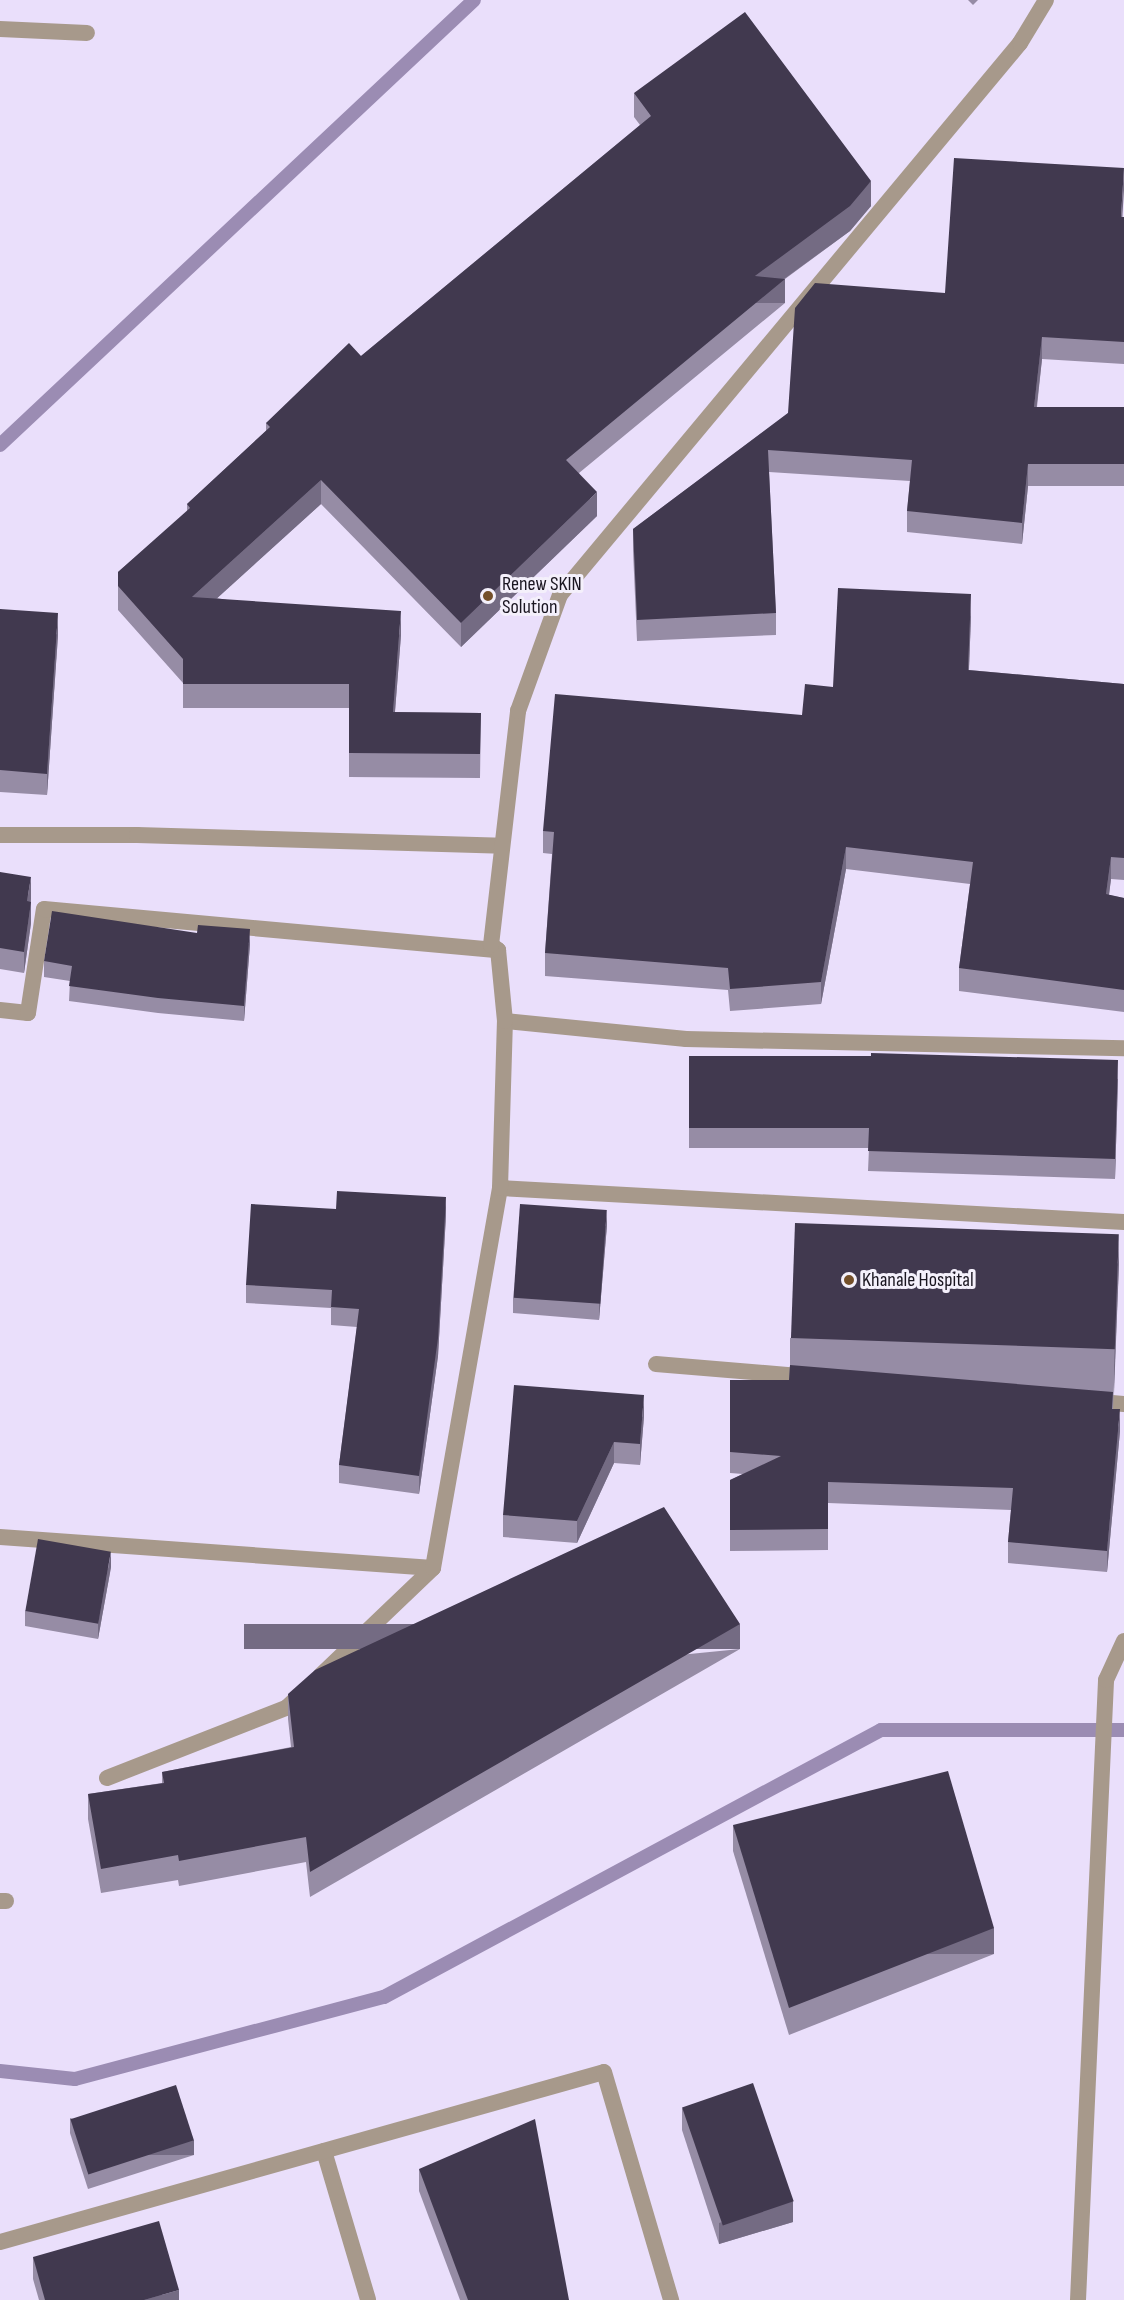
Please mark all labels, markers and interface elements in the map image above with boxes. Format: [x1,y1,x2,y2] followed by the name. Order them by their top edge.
[502,572,582,619] place label: Renew SKIN Solution
[479,587,497,605] marker: Renew SKIN Solution
[862,1268,974,1292] place label: Khanale Hospital
[840,1271,858,1289] marker: Khanale Hospital

